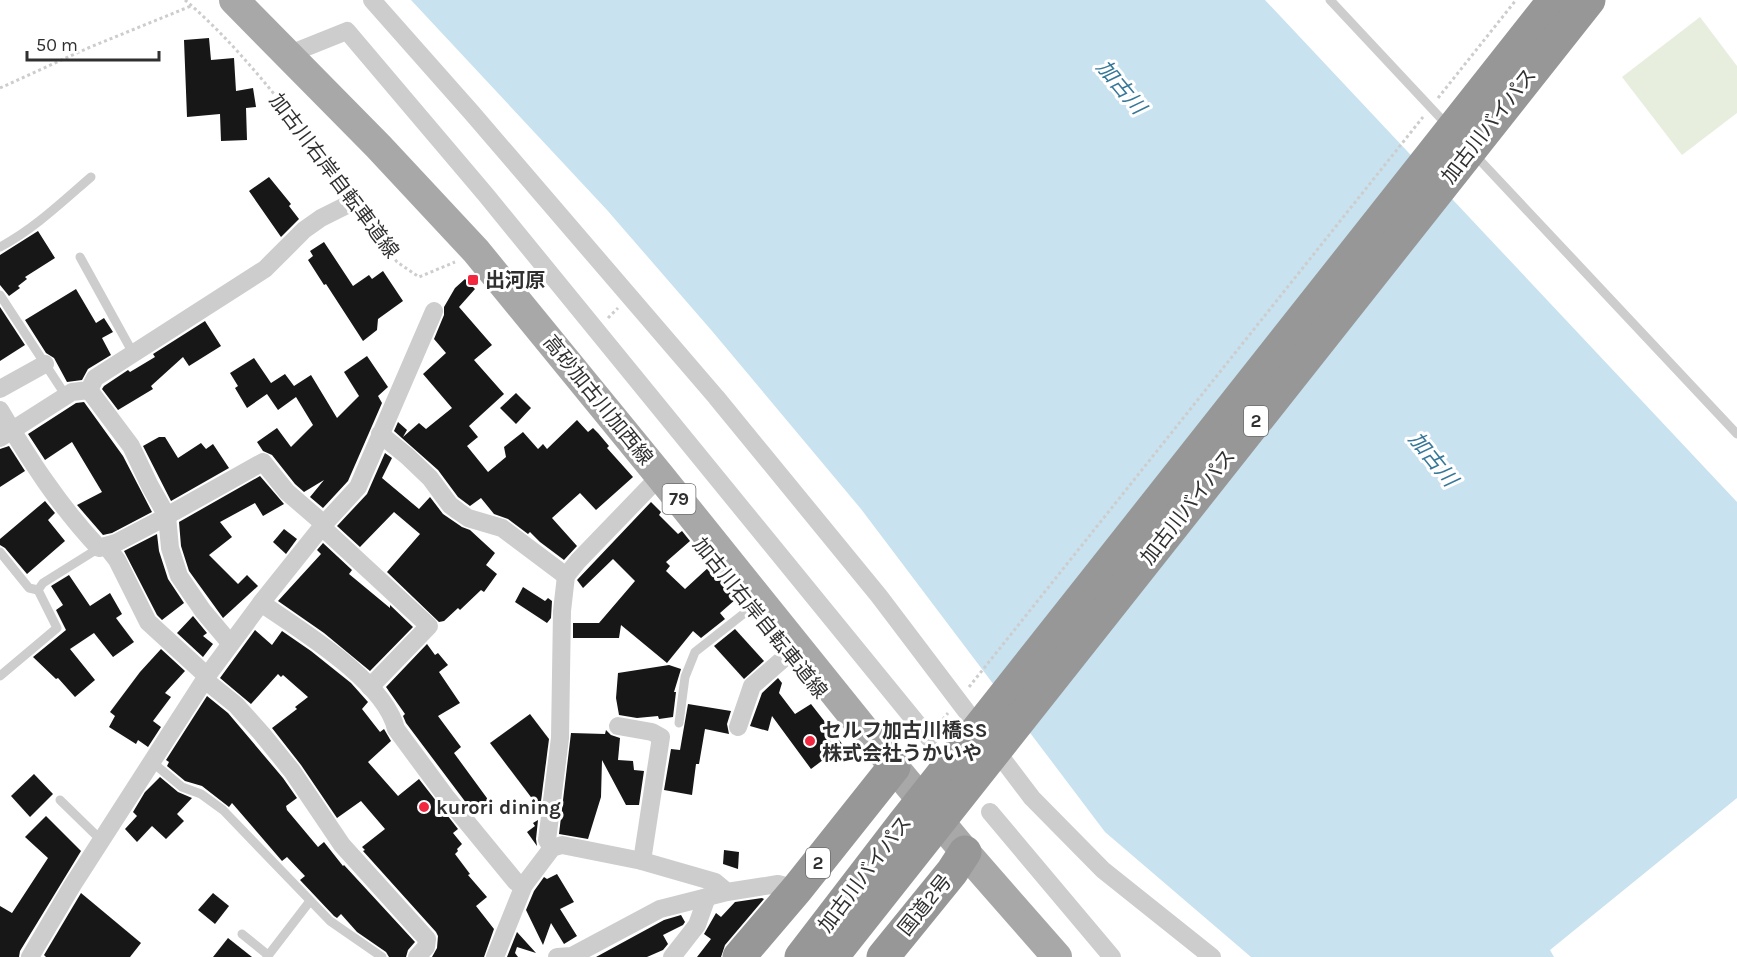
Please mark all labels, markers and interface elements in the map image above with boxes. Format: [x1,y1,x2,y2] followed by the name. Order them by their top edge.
[27,24,159,62] scale bar
[36,34,78,56] text: 50 m
[1092,55,1152,120] water label: 加古川
[1437,64,1541,188] street label: 加古川バイパス
[265,89,403,263] street label: 加古川右岸自転車道線
[485,269,545,292] place label: 出河原
[466,273,480,287] marker: 出河原
[539,331,657,469] street label: 高砂加古川加西線
[1244,406,1268,436] road number: 2
[1404,427,1463,493] water label: 加古川
[1136,445,1240,569] street label: 加古川バイパス
[662,484,696,514] road number: 79
[688,533,832,703] street label: 加古川右岸自転車道線
[822,719,988,765] place label: セルフ加古川橋SS 株式会社うかいや
[803,734,817,748] marker: セルフ加古川橋SS 株式会社うかいや
[436,796,561,819] place label: kurori dining
[417,800,431,814] marker: kurori dining
[814,811,916,937] street label: 加古川バイパス
[806,848,830,878] road number: 2
[894,870,956,940] street label: 国道2号

